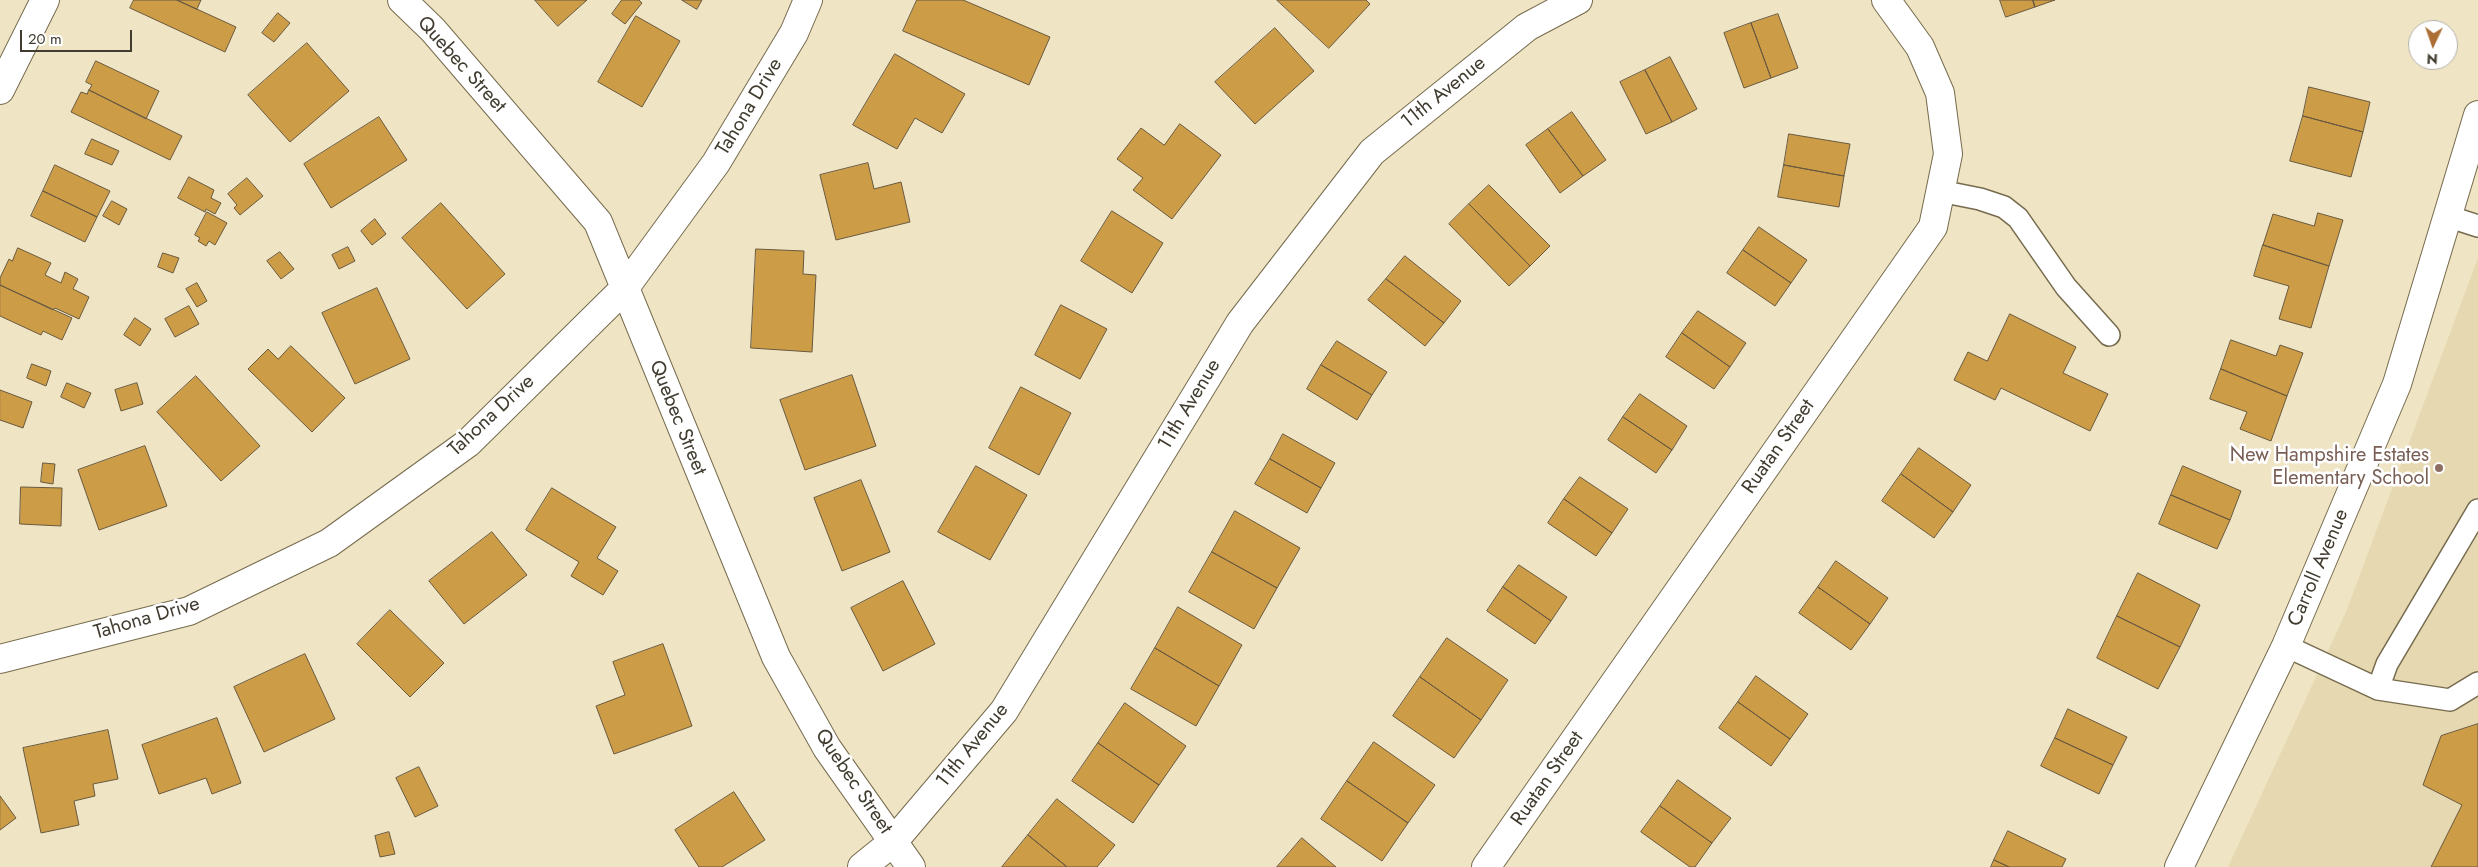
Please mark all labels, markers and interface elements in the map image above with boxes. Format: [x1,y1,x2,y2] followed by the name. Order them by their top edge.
[411,12,511,118] street label: Quebec Street
[22,20,135,52] scale bar
[2408,20,2458,70] north arrow
[28,28,62,50] text: 20 m
[2426,49,2438,69] text: N
[1397,52,1491,134] street label: 11th Avenue
[712,54,788,160] street label: Tahona Drive
[1154,355,1226,455] street label: 11th Avenue
[643,357,711,479] street label: Quebec Street
[444,370,540,462] street label: Tahona Drive
[1738,395,1820,499] street label: Ruatan Street
[2230,444,2429,491] place label: New Hampshire Estates Elementary School
[2433,462,2445,474] marker: New Hampshire Estates Elementary School
[2284,506,2354,630] street label: Carroll Avenue
[91,592,203,646] street label: Tahona Drive
[932,699,1014,793] street label: 11th Avenue
[809,725,897,839] street label: Quebec Street
[1507,727,1589,831] street label: Ruatan Street

